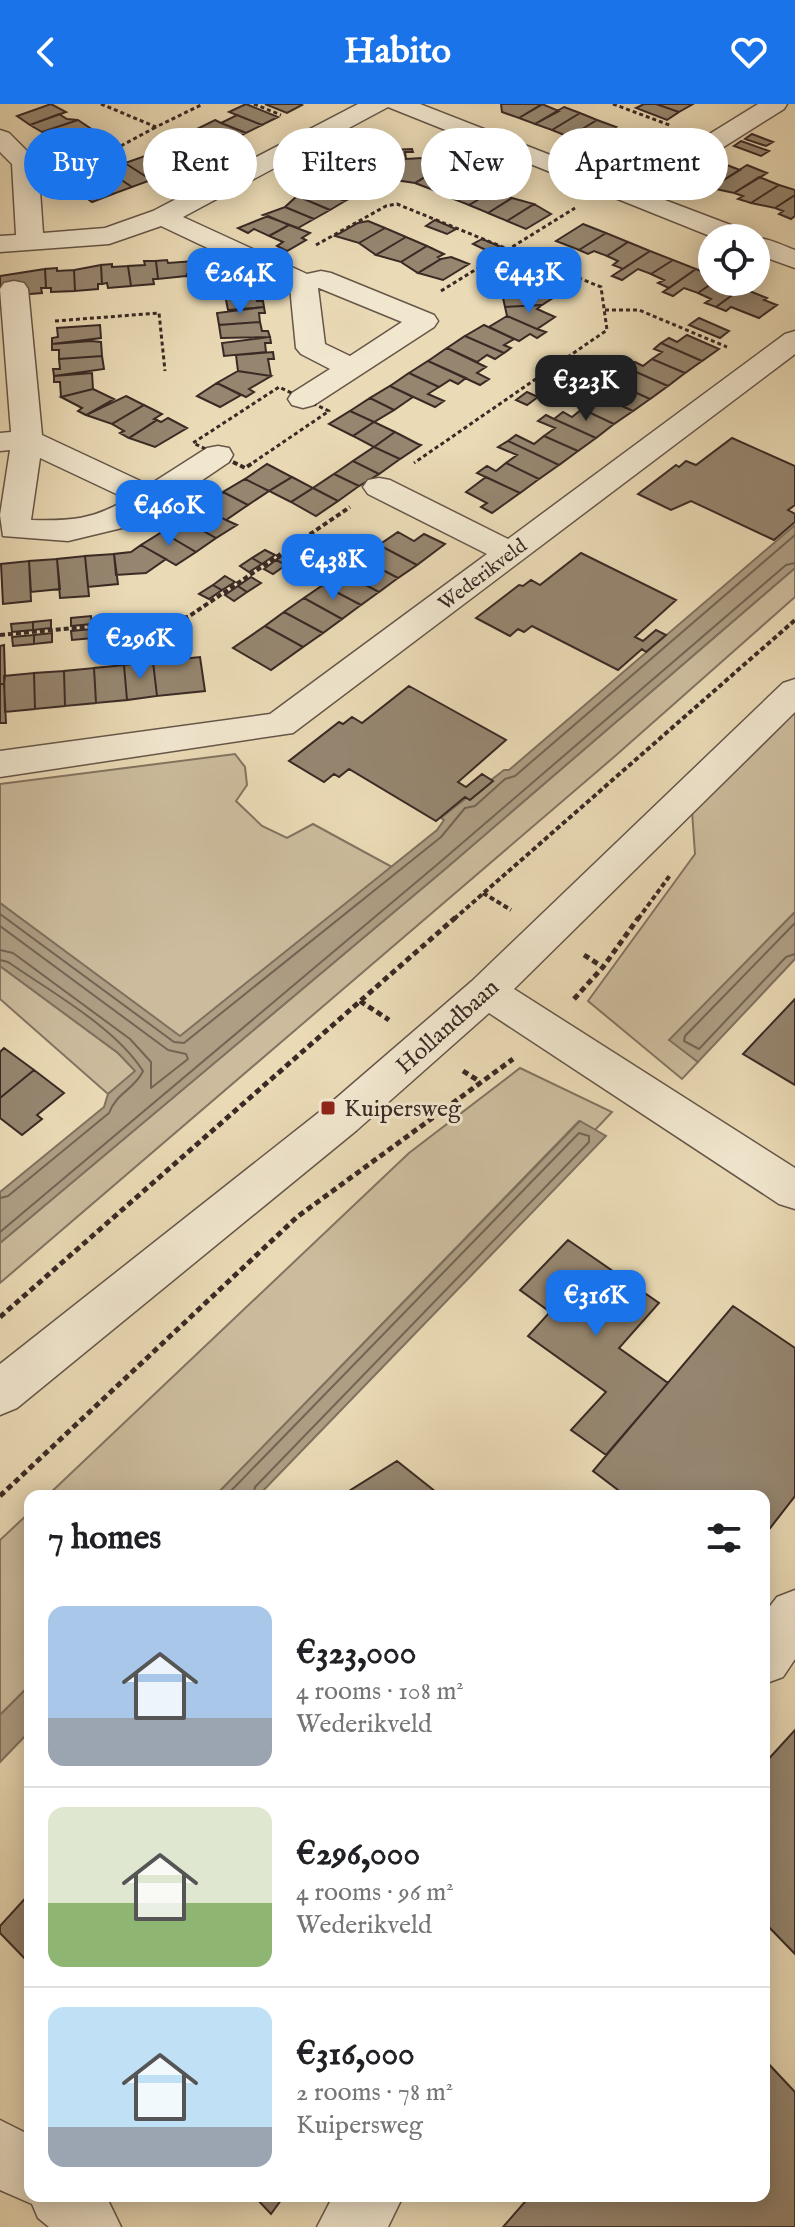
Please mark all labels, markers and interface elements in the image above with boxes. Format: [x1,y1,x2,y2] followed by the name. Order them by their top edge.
[344,29,451,75] text: Habito
[24,30,68,74] icon: back
[727,30,771,74] icon: heart
[24,128,127,200] chip: Buy
[143,128,257,200] chip: Rent
[273,128,405,200] chip: Filters
[421,128,532,200] chip: New
[548,128,728,200] chip: Apartment
[698,224,770,296] map controls
[698,224,770,296] button: locate
[473,247,585,315] pin: €443K
[184,248,296,316] pin: €264K
[494,256,564,289] text: €443K
[205,257,275,290] text: €264K
[530,355,642,423] pin: €323K
[553,364,619,397] text: €323K
[113,480,225,548] pin: €460K
[134,489,204,522] text: €460K
[277,534,389,602] pin: €438K
[434,534,532,617] street label: Wederikveld
[300,543,366,576] text: €438K
[84,613,196,681] pin: €296K
[106,622,174,655] text: €296K
[390,972,506,1082] street label: Hollandbaan
[344,1094,462,1125] place label: Kuipersweg
[319,1099,337,1117] marker: Kuipersweg
[540,1270,652,1338] pin: €316K
[564,1279,628,1312] text: €316K
[702,1516,746,1560] icon: filters
[48,1517,161,1560] text: 7 homes
[296,1632,416,1675] text: €323,000
[112,1638,208,1734] icon: home
[296,1675,464,1708] text: 4 rooms · 108 m²
[296,1708,432,1741] text: Wederikveld
[296,1833,420,1876] text: €296,000
[112,1839,208,1935] icon: home
[296,1876,454,1909] text: 4 rooms · 96 m²
[296,1909,432,1942] text: Wederikveld
[296,2033,415,2076] text: €316,000
[112,2039,208,2135] icon: home
[296,2076,453,2109] text: 2 rooms · 78 m²
[296,2109,423,2142] text: Kuipersweg

